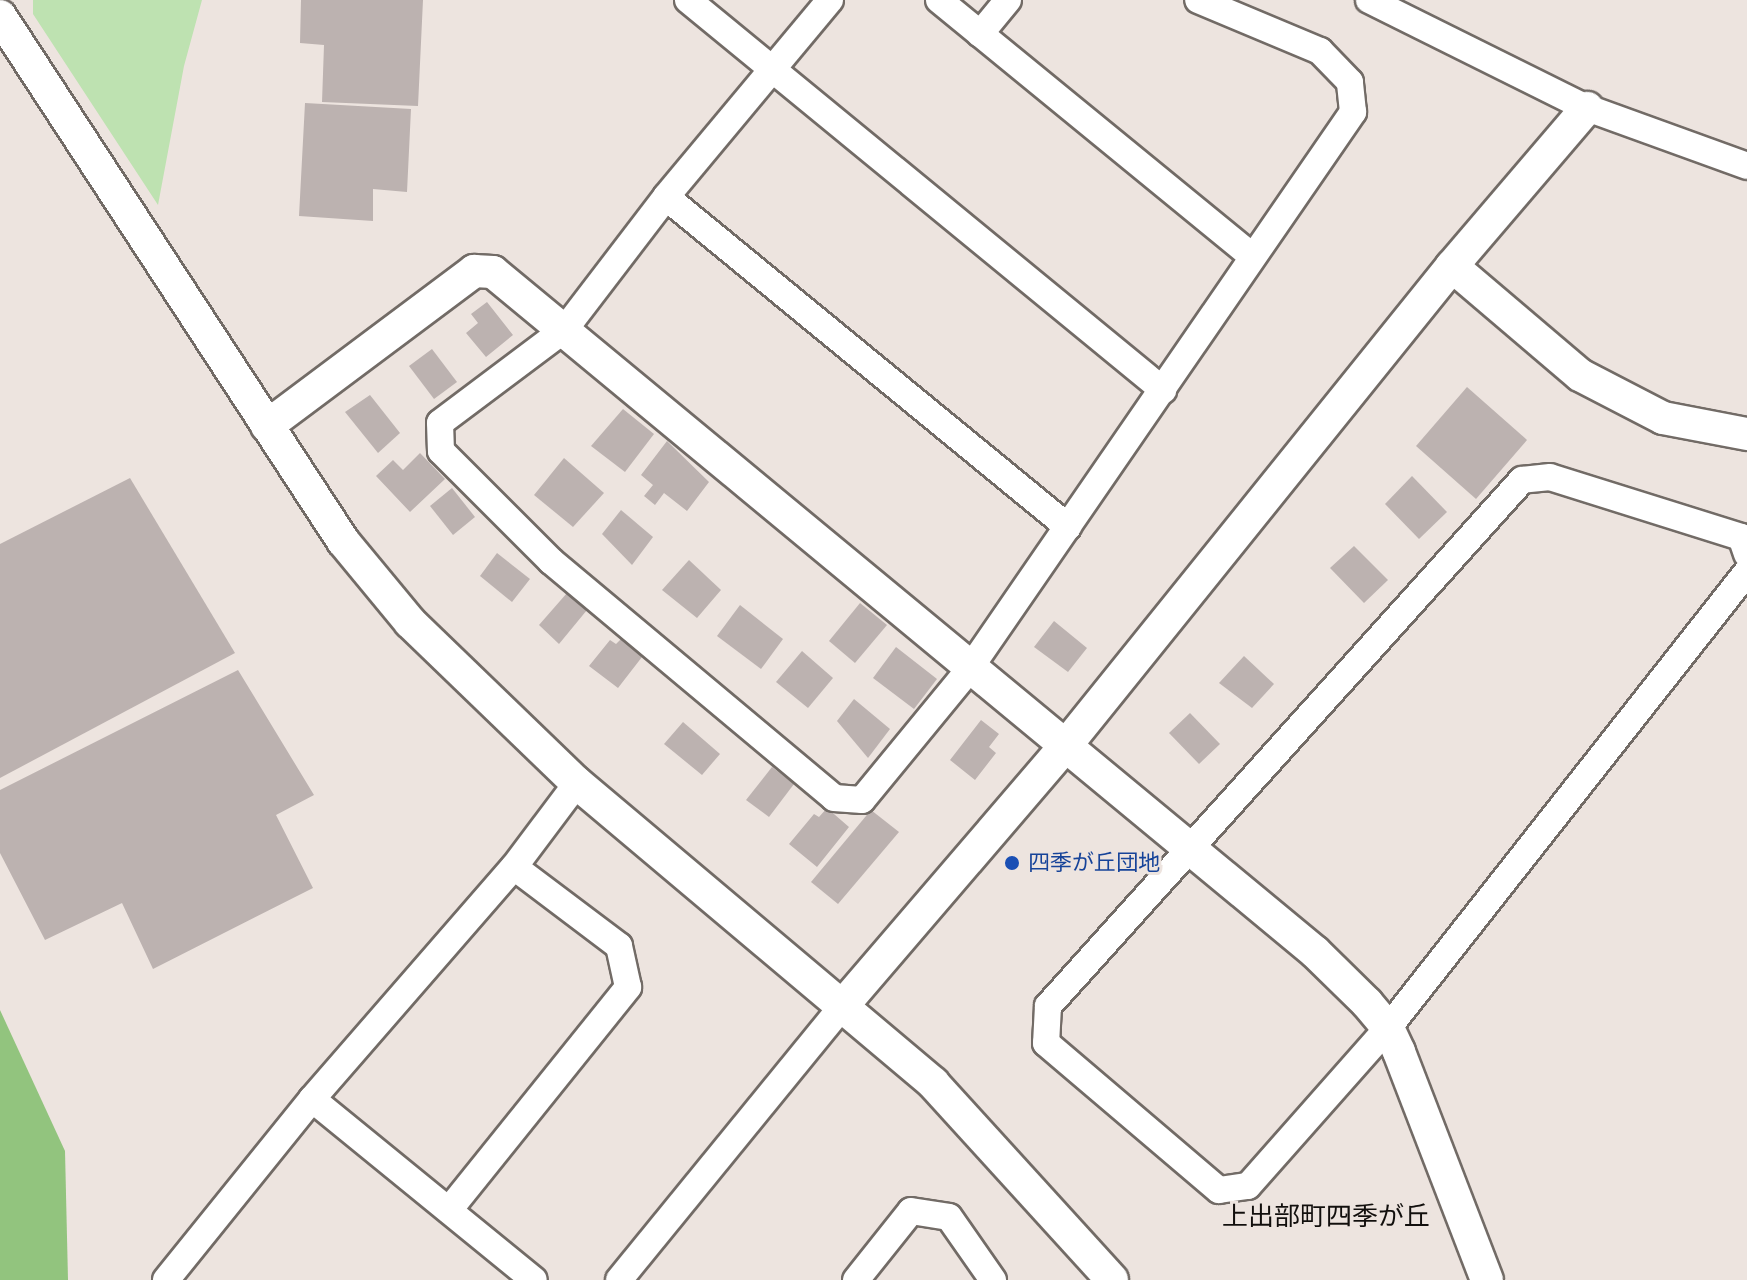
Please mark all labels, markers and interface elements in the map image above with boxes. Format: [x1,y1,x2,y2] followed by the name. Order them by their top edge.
[1028,850,1160,876] place label: 四季が丘団地
[1003,854,1021,872] marker: 四季が丘団地
[1222,1201,1430,1233] district label: 上出部町四季が丘

